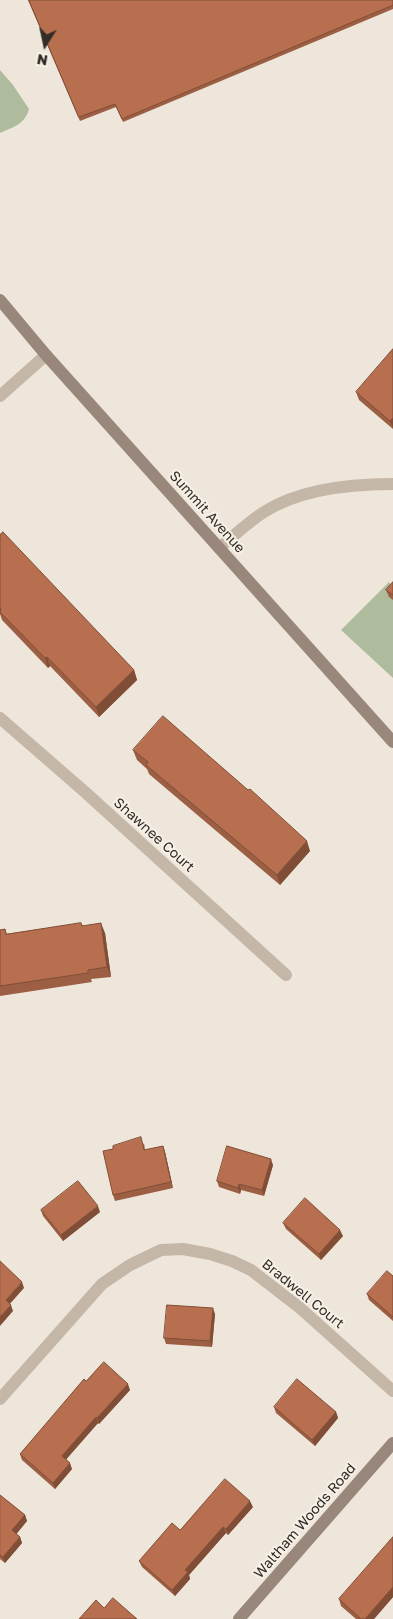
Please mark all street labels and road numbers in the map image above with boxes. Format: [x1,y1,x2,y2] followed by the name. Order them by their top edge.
[166,468,248,556] street label: Summit Avenue
[110,794,198,876] street label: Shawnee Court
[259,1256,347,1332] street label: Bradwell Court
[251,1460,359,1582] street label: Waltham Woods Road

